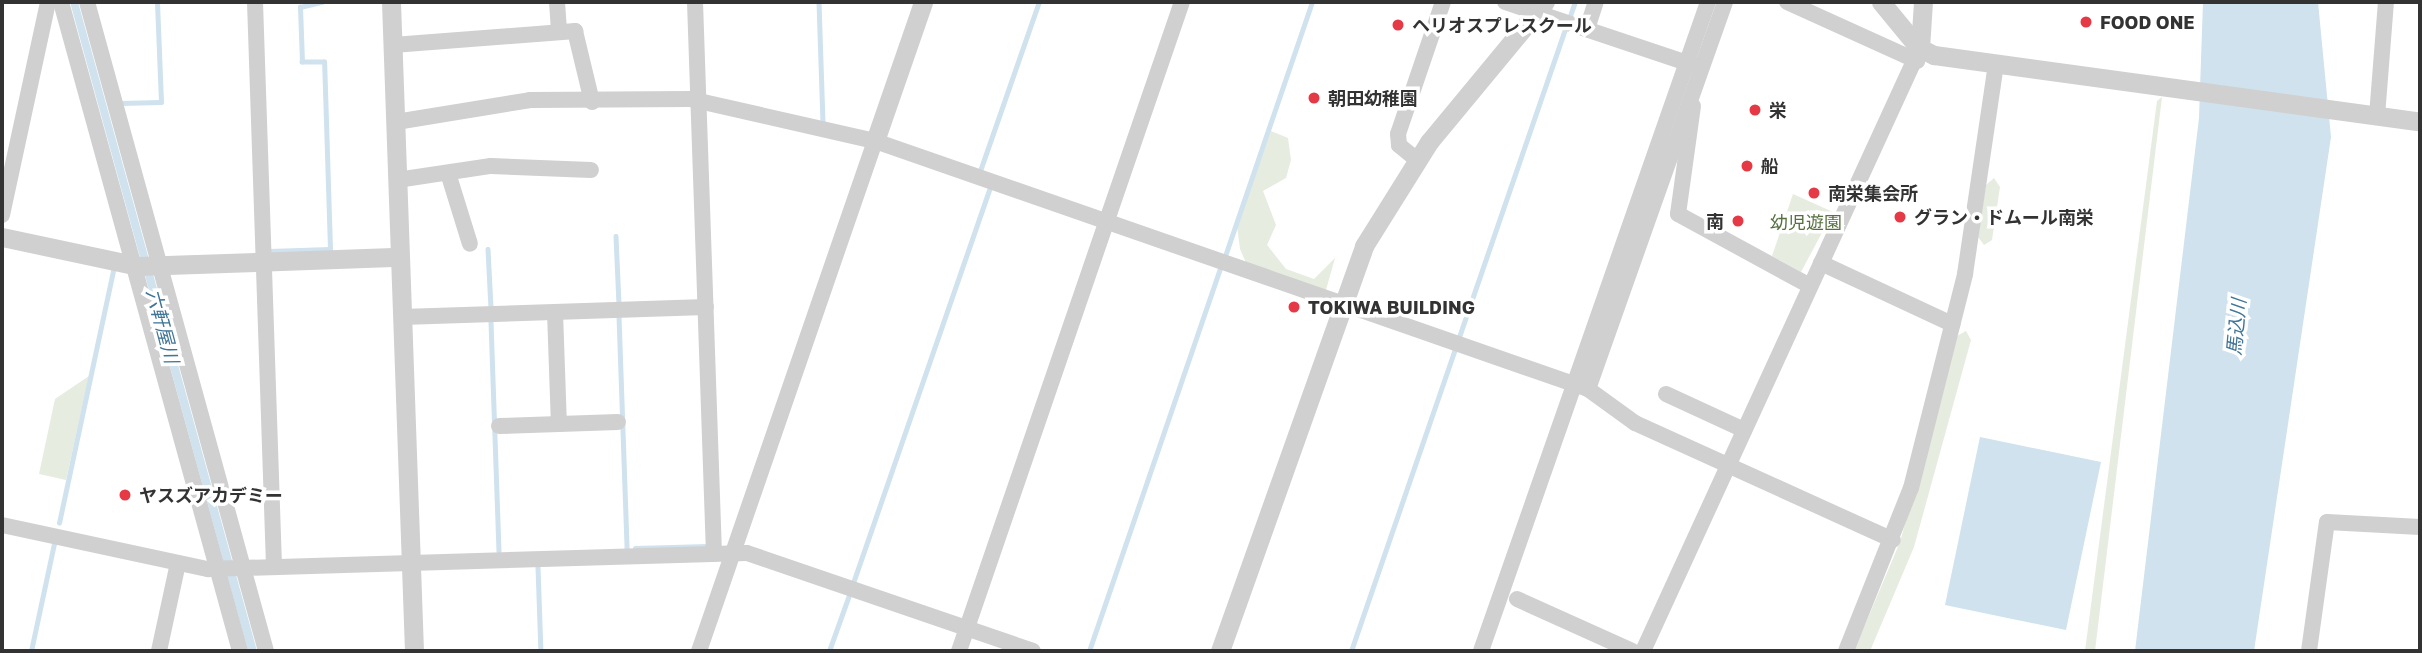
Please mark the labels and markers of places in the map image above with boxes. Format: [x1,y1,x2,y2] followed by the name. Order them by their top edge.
[2100,11,2195,33] place label: FOOD ONE
[1412,14,1592,36] place label: ヘリオスプレスクール
[2078,14,2094,30] marker: FOOD ONE
[1390,17,1406,33] marker: ヘリオスプレスクール
[1328,87,1418,109] place label: 朝田幼稚園
[1306,90,1322,106] marker: 朝田幼稚園
[1769,99,1787,121] place label: 栄
[1747,102,1763,118] marker: 栄
[1761,155,1779,177] place label: 船
[1739,158,1755,174] marker: 船
[1828,182,1918,204] place label: 南栄集会所
[1806,185,1822,201] marker: 南栄集会所
[1914,206,2094,228] place label: グラン・ドムール南栄
[1892,209,1908,225] marker: グラン・ドムール南栄
[1706,210,1724,232] place label: 南
[1730,213,1746,229] marker: 南
[1308,296,1475,318] place label: TOKIWA BUILDING
[1286,299,1302,315] marker: TOKIWA BUILDING
[139,484,283,506] place label: ヤスズアカデミー
[117,487,133,503] marker: ヤスズアカデミー

